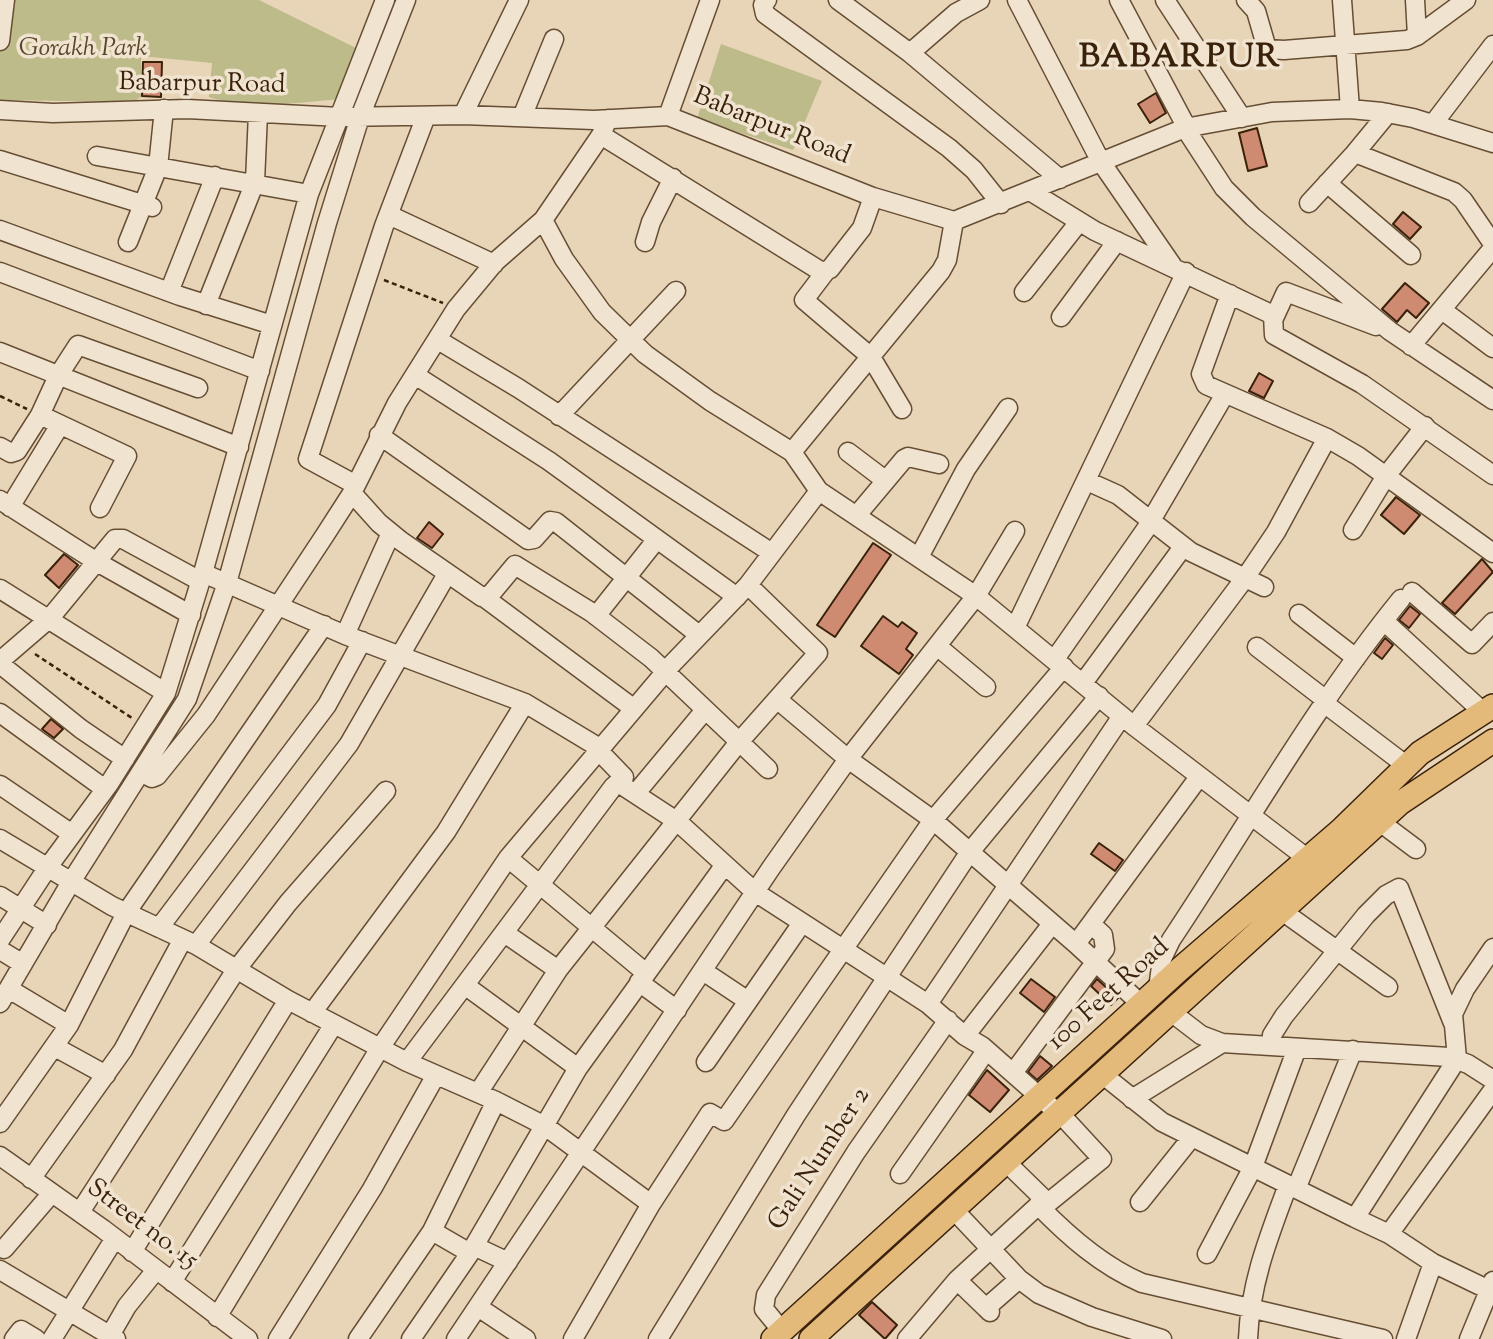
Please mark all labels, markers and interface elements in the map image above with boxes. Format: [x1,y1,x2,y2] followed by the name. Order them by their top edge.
[19,35,147,67] park label: Gorakh Park
[1080,40,1280,80] district label: BABARPUR
[118,69,286,103] street label: Babarpur Road
[688,82,854,174] street label: Babarpur Road
[1043,933,1177,1059] street label: 100 Feet Road
[763,1083,879,1237] street label: Gali Number 2
[79,1174,203,1278] street label: Street no. 15

